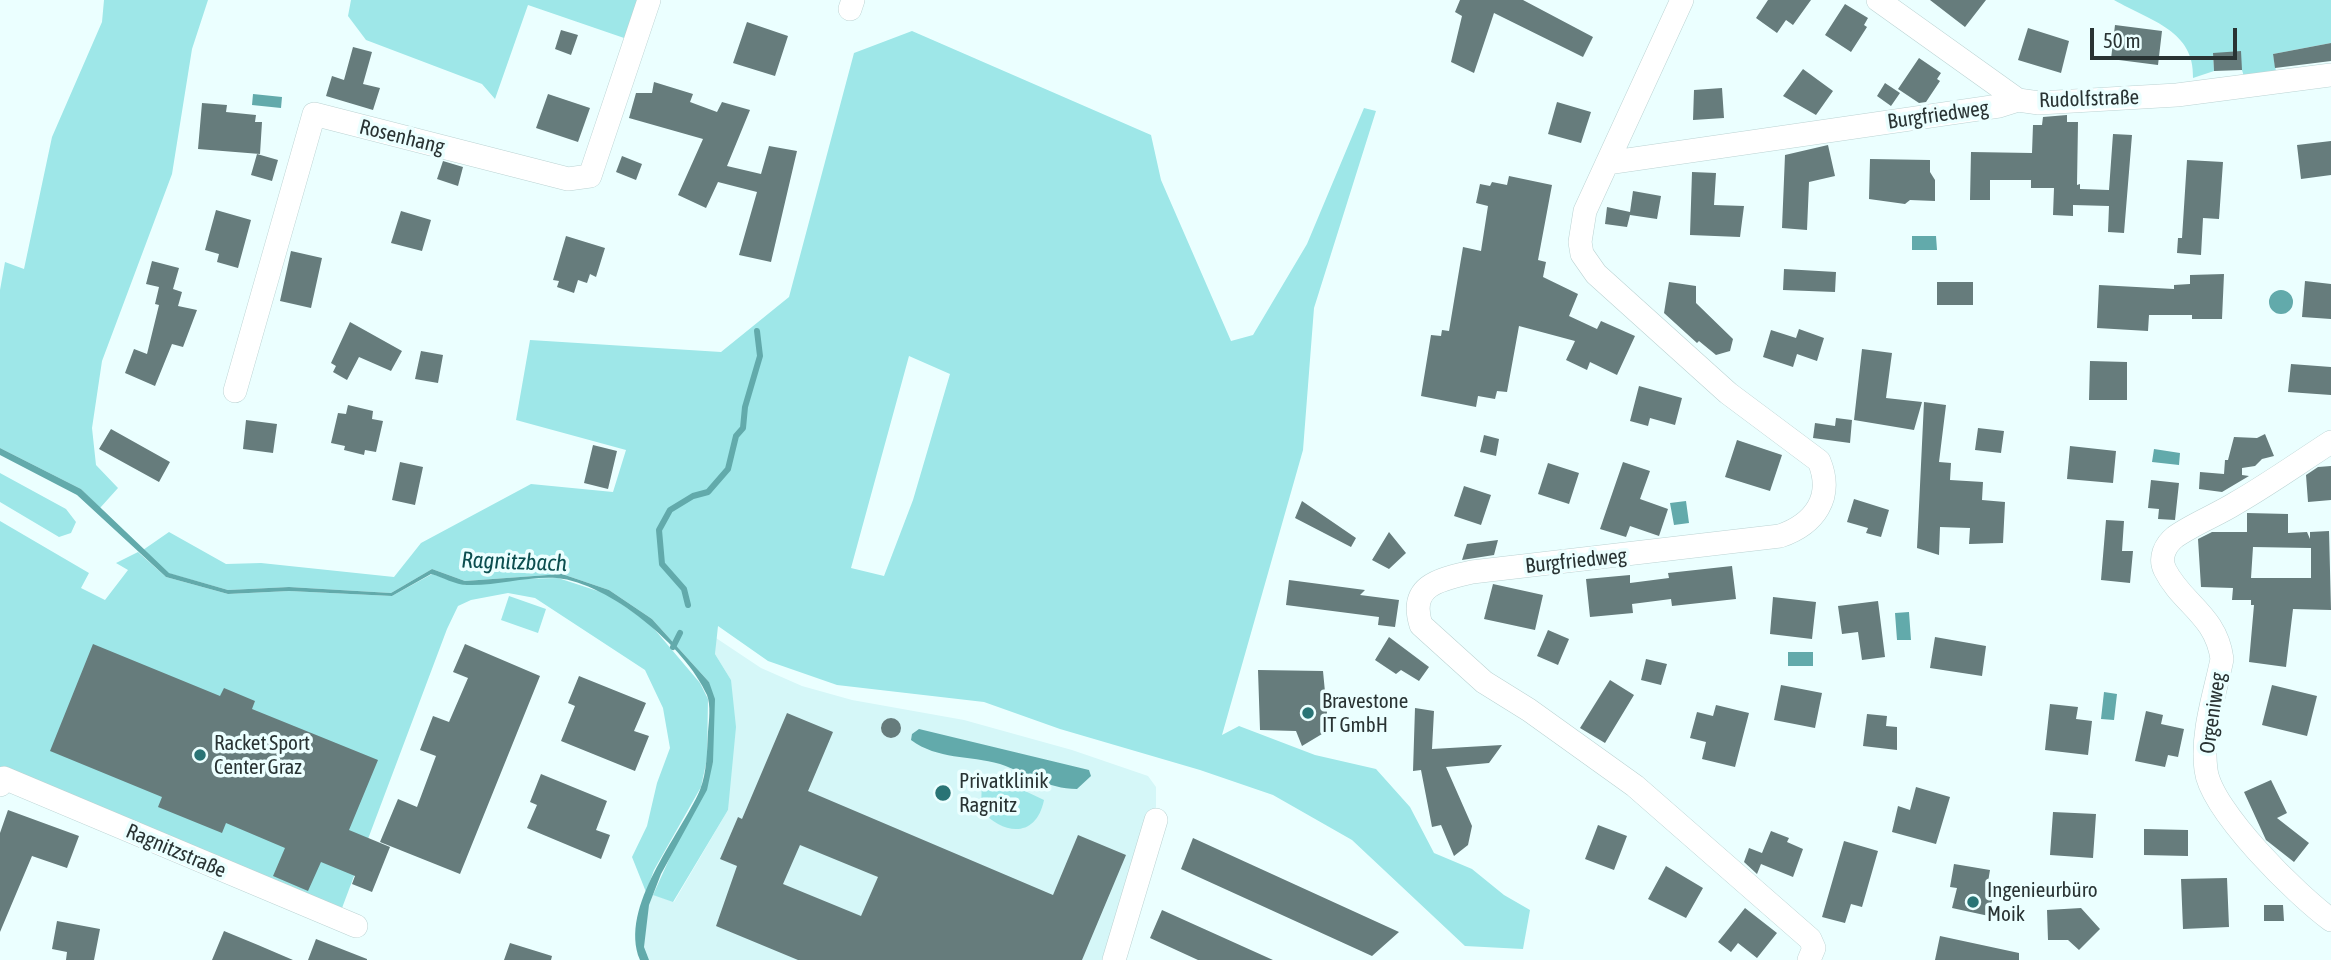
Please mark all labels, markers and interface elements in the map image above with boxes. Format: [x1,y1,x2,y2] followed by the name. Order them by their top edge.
[2093,14,2240,58] scale bar
[2103,28,2141,52] text: 50 m
[2038,85,2140,113] street label: Rudolfstraße
[1886,95,1990,135] street label: Burgfriedweg
[357,114,447,160] street label: Rosenhang
[1524,543,1628,579] street label: Burgfriedweg
[461,546,567,578] water label: Ragnitzbach
[2195,671,2231,755] street label: Orgeniweg
[1322,688,1408,738] place label: Bravestone IT GmbH
[1300,705,1316,721] marker: Bravestone IT GmbH
[214,730,310,780] place label: Racket Sport Center Graz
[192,747,208,763] marker: Racket Sport Center Graz
[959,768,1048,818] place label: Privatklinik Ragnitz
[933,783,953,803] marker: Privatklinik Ragnitz
[122,819,230,883] street label: Ragnitzstraße
[1987,877,2098,927] place label: Ingenieurbüro Moik
[1965,894,1981,910] marker: Ingenieurbüro Moik

